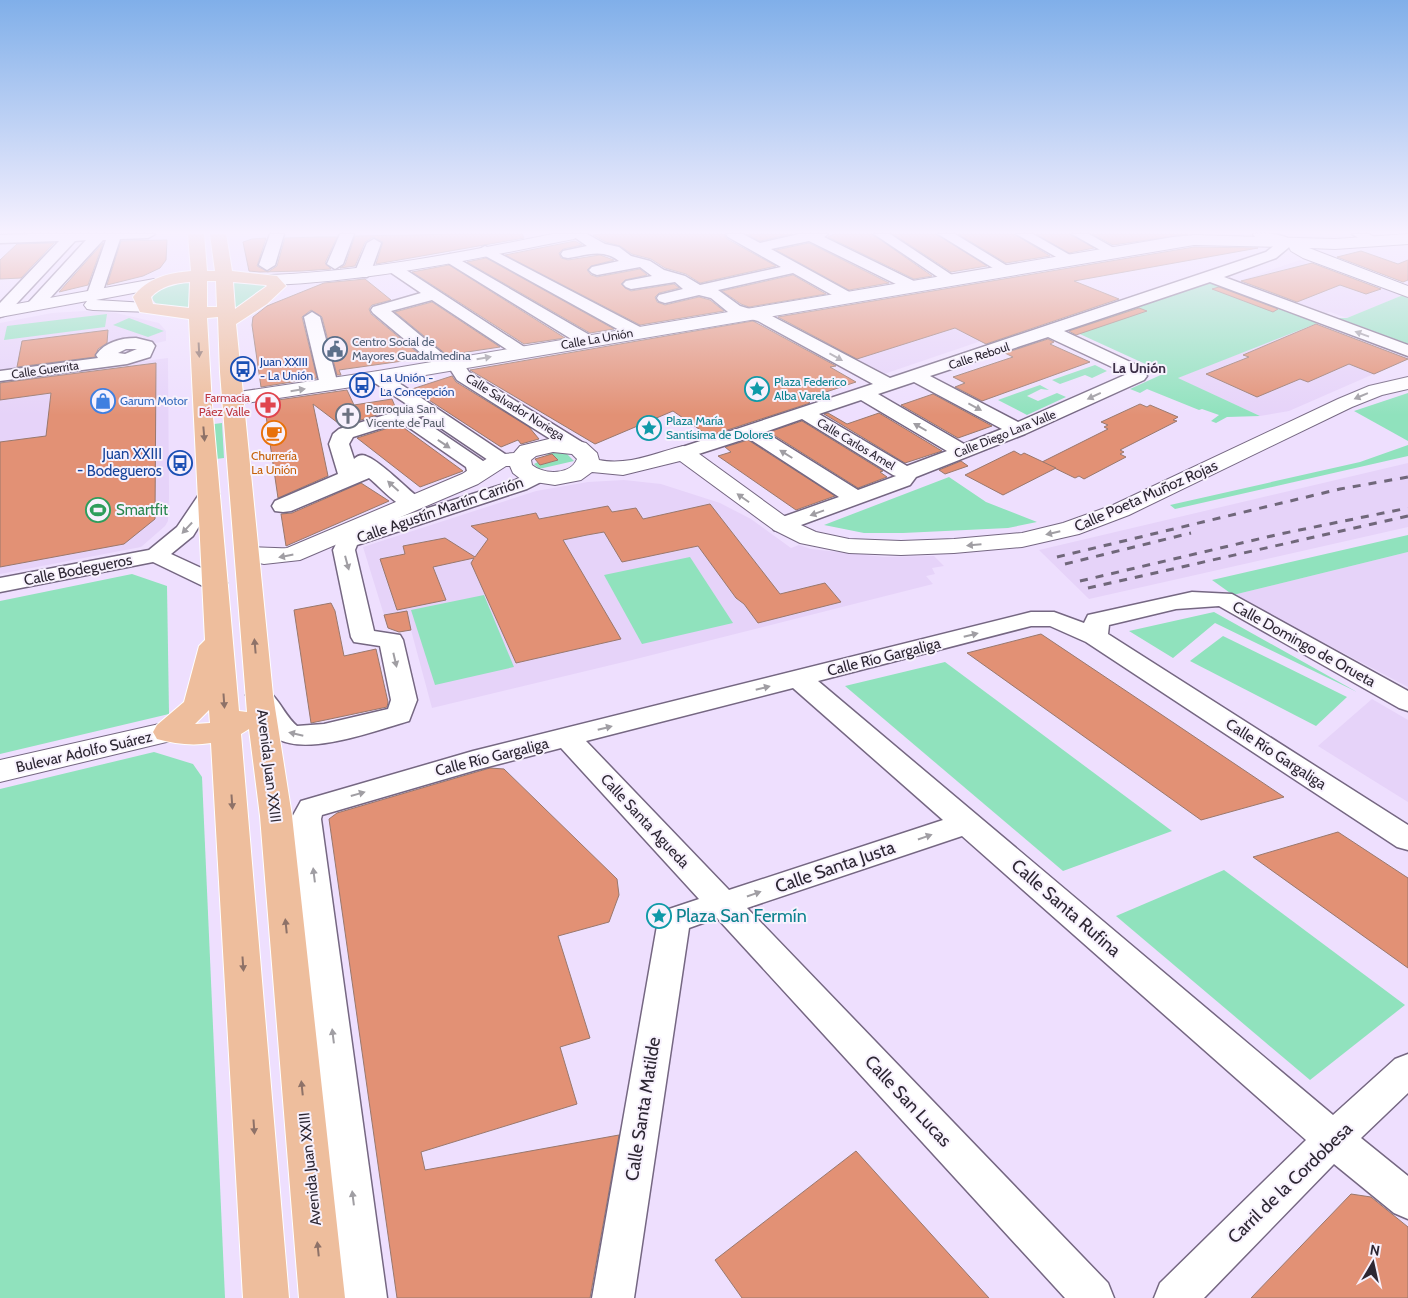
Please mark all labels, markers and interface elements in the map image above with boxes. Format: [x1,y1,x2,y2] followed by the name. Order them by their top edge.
[560,325,635,352] street label: Calle La Unión
[1355,330,1370,337] one-way arrow
[352,334,471,363] place label: Centro Social de Mayores Guadalmedina
[322,336,348,362] public building icon: Centro Social de Mayores Guadalmedina
[947,339,1011,372] street label: Calle Reboul
[196,342,204,358] one-way arrow
[828,353,843,361] one-way arrow
[259,354,314,383] place label: Juan XXIII - La Unión
[477,354,493,362] one-way arrow
[230,356,256,382] bus stop icon: Juan XXIII - La Unión
[10,357,80,382] street label: Calle Guerrita
[1112,359,1166,377] district label: La Unión
[380,370,455,399] place label: La Unión - La Concepción
[463,370,568,443] street label: Calle Salvador Noriega
[349,372,375,398] bus stop icon: La Unión - La Concepción
[774,374,847,403] place label: Plaza Federico Alba Varela
[744,376,770,402] place icon: Plaza Federico Alba Varela
[290,385,306,393] one-way arrow
[90,388,116,414] shop icon: Garum Motor
[199,390,250,419] place label: Farmacia Páez Valle
[255,392,281,418] pharmacy icon: Farmacia Páez Valle
[1087,392,1101,400] one-way arrow
[120,393,188,408] place label: Garum Motor
[1354,393,1368,401] one-way arrow
[366,401,445,430] place label: Parroquia San Vicente de Paul
[335,403,361,429] church icon: Parroquia San Vicente de Paul
[968,403,982,411] one-way arrow
[952,406,1058,461] street label: Calle Diego Lara Valle
[666,413,773,442] place label: Plaza María Santísima de Dolores
[814,414,898,473] street label: Calle Carlos Amel
[636,415,662,441] place icon: Plaza María Santísima de Dolores
[261,420,287,446] cafe icon: Churrería La Unión
[914,422,927,431] one-way arrow
[200,426,208,442] one-way arrow
[438,439,451,449] one-way arrow
[77,445,162,480] place label: Juan XXIII - Bodegueros
[251,448,297,477] place label: Churrería La Unión
[167,450,193,476] bus stop icon: Juan XXIII - Bodegueros
[779,450,792,459] one-way arrow
[1072,456,1220,536] street label: Calle Poeta Muñoz Rojas
[354,473,526,547] street label: Calle Agustín Martín Carrión
[387,480,399,492] one-way arrow
[736,493,750,503] one-way arrow
[85,497,111,523] sports icon: Smartfit
[116,501,168,519] place label: Smartfit
[809,509,824,517] one-way arrow
[181,522,193,534] one-way arrow
[1046,529,1061,537] one-way arrow
[966,541,982,549] one-way arrow
[22,551,134,589] street label: Calle Bodegueros
[277,552,293,560] one-way arrow
[343,555,351,570] one-way arrow
[1229,597,1379,691] street label: Calle Domingo de Orueta
[964,630,979,638] one-way arrow
[825,634,943,680] street label: Calle Río Gargaliga
[251,638,259,654] one-way arrow
[391,653,399,668] one-way arrow
[755,684,770,692] one-way arrow
[220,693,228,709] one-way arrow
[253,708,285,824] street label: Avenida Juan XXIII
[1222,715,1330,794] street label: Calle Río Gargaliga
[598,724,613,732] one-way arrow
[14,728,154,776] street label: Bulevar Adolfo Suárez
[289,730,304,738] one-way arrow
[433,734,551,780] street label: Calle Río Gargaliga
[597,770,694,872] street label: Calle Santa Agueda
[351,790,366,798] one-way arrow
[228,795,236,811] one-way arrow
[917,833,932,840] one-way arrow
[772,836,898,898] street label: Calle Santa Justa
[1007,855,1125,962] street label: Calle Santa Rufina
[309,867,317,883] one-way arrow
[747,890,762,898] one-way arrow
[646,903,672,929] place icon: Plaza San Fermín
[676,905,807,927] place label: Plaza San Fermín
[282,918,290,934] one-way arrow
[239,957,247,973] one-way arrow
[329,1028,337,1044] one-way arrow
[621,1035,665,1183] street label: Calle Santa Matilde
[860,1051,956,1151] street label: Calle San Lucas
[298,1079,306,1095] one-way arrow
[295,1111,325,1227] street label: Avenida Juan XXIII
[1223,1118,1357,1248] street label: Carril de la Cordobesa
[251,1119,259,1135] one-way arrow
[349,1189,357,1205] one-way arrow
[1348,1238,1398,1288] north arrow
[1369,1240,1381,1260] text: N
[314,1241,322,1257] one-way arrow

